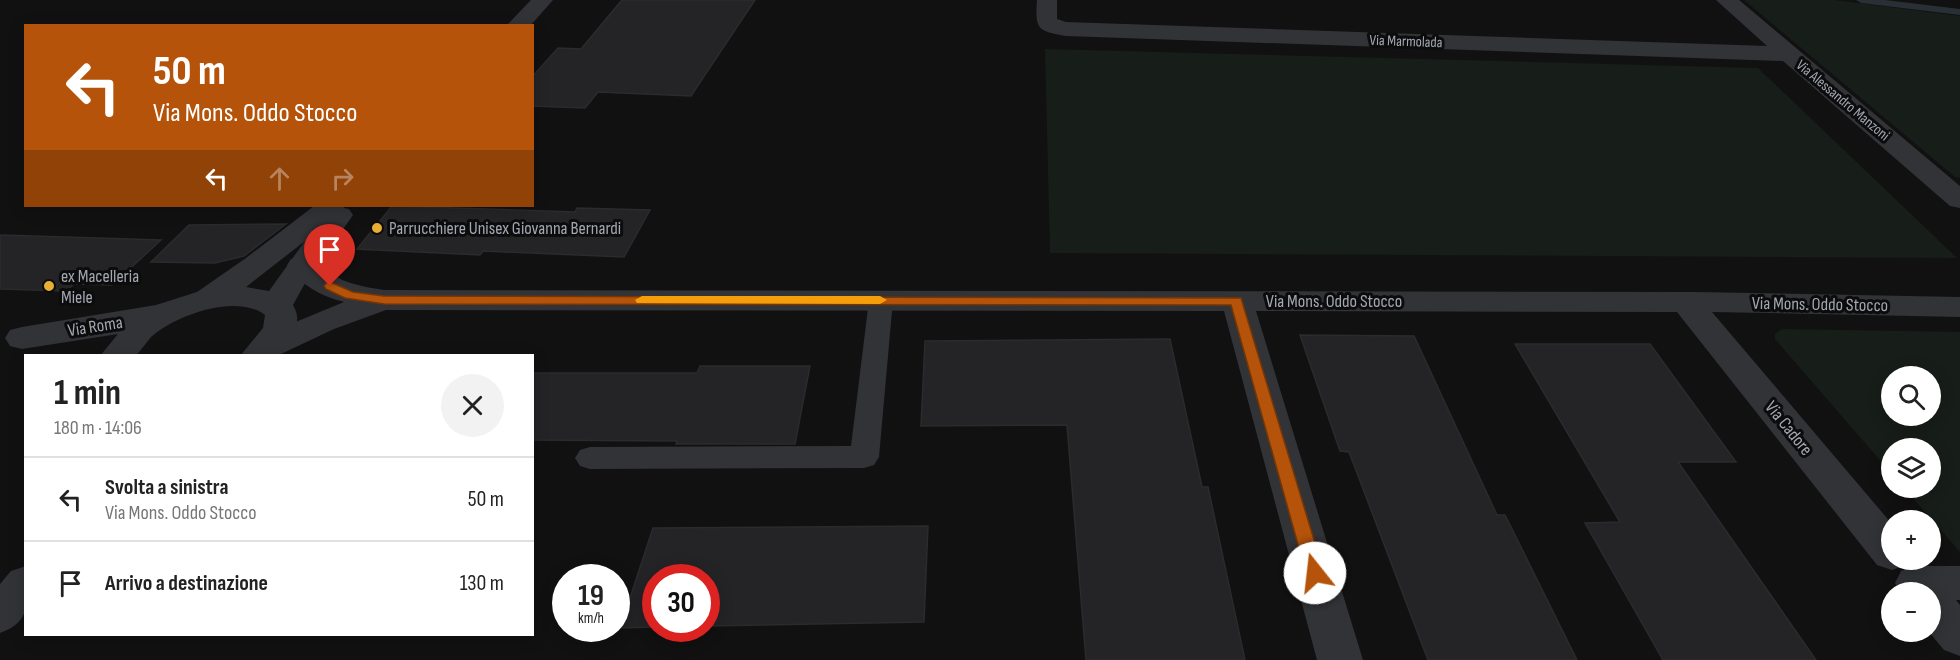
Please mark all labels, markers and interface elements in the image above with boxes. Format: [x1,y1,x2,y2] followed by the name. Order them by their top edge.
[1369,31,1443,52] street label: Via Marmolada
[153,46,226,97] text: 50 m
[54,48,132,126] icon: left
[1792,56,1894,145] street label: Via Alessandro Manzoni
[153,97,357,129] text: Via Mons. Oddo Stocco
[200,162,233,195] icon: left
[263,162,296,195] icon: ahead
[326,162,359,195] icon: right
[389,218,621,239] place label: Parrucchiere Unisex Giovanna Bernardi
[370,221,384,235] marker: Parrucchiere Unisex Giovanna Bernardi
[304,224,355,286] pin
[313,233,346,266] icon: arrive
[61,266,139,308] place label: ex Macelleria Miele
[42,279,56,293] marker: ex Macelleria Miele
[1266,291,1402,312] street label: Via Mons. Oddo Stocco
[1752,293,1888,316] street label: Via Mons. Oddo Stocco
[66,312,124,341] street label: Via Roma
[1881,366,1941,642] map controls
[1881,366,1941,426] button: search
[54,372,121,415] text: 1 min
[441,374,504,437] button: close
[1760,397,1817,460] street label: Via Cadore
[54,416,142,440] text: 180 m · 14:06
[1881,438,1941,498] button: layers
[105,474,228,501] text: Svolta a sinistra
[54,483,87,516] icon: left
[468,486,504,513] text: 50 m
[105,501,256,525] text: Via Mons. Oddo Stocco
[1881,510,1941,570] button: +
[1283,541,1347,605] position arrow
[642,564,720,642] speed limit sign: 30
[54,567,87,600] icon: arrive
[105,570,268,597] text: Arrivo a destinazione
[460,570,504,597] text: 130 m
[578,578,604,614] text: 19
[1881,582,1941,642] button: −
[578,609,604,628] text: km/h

